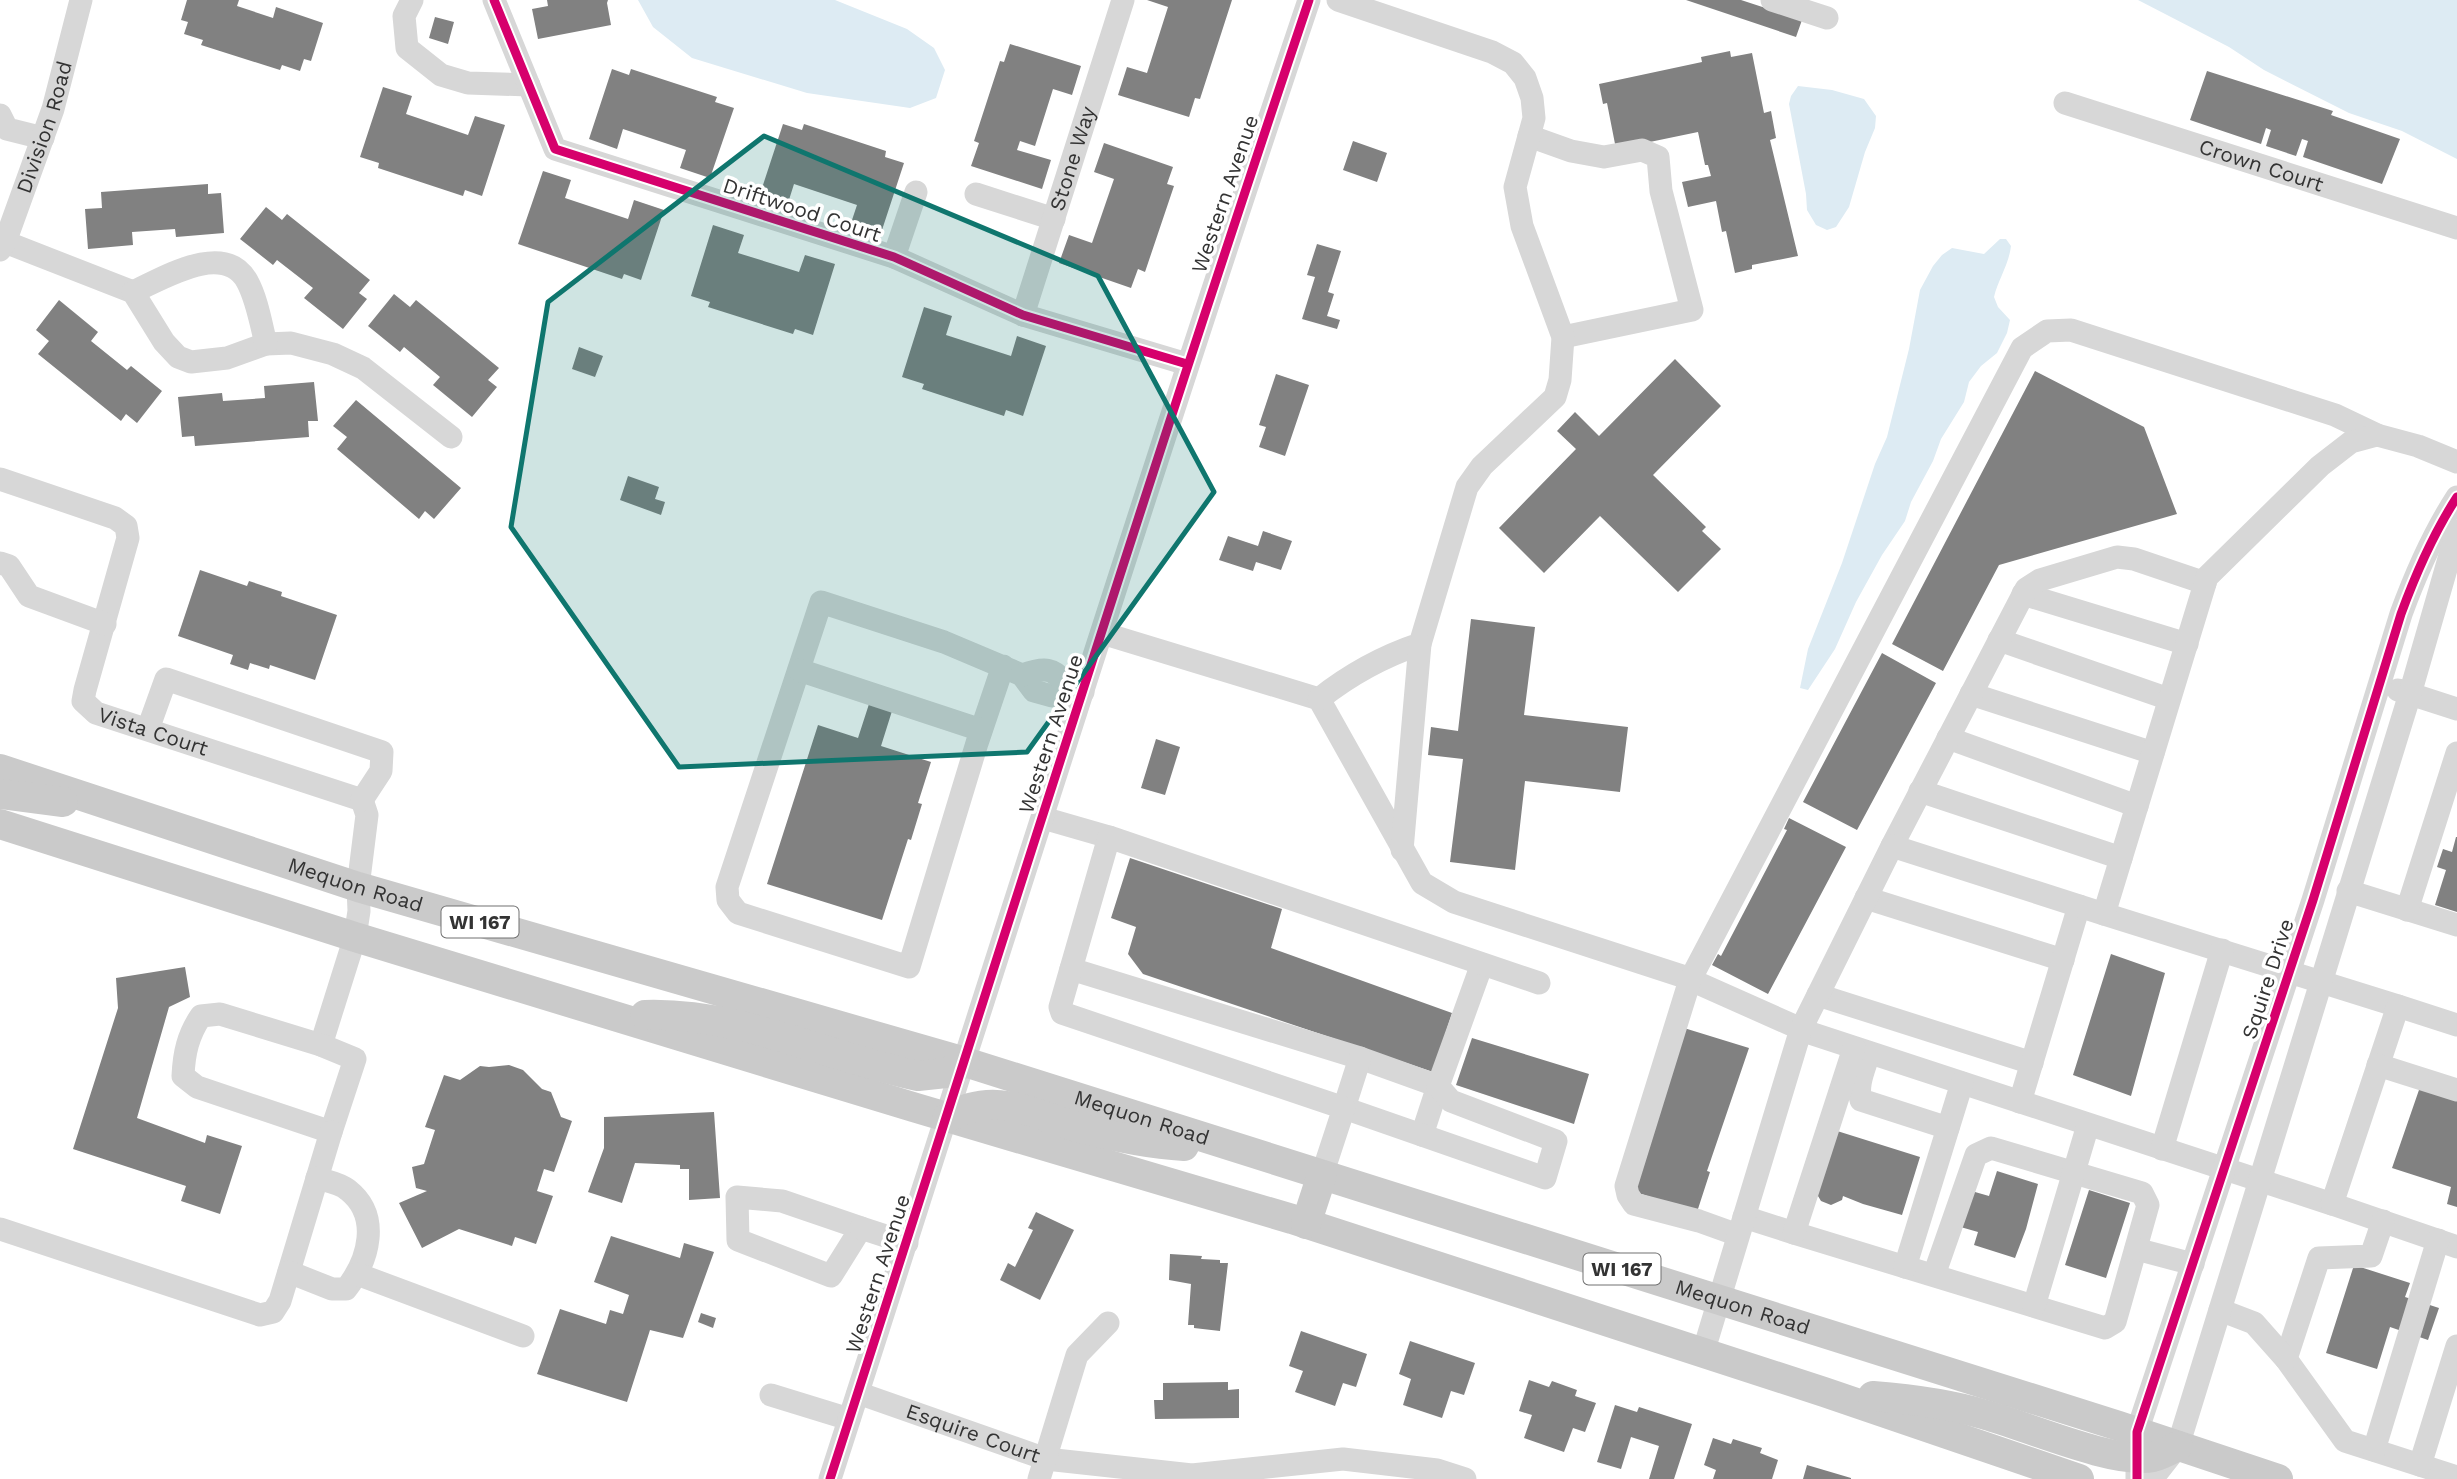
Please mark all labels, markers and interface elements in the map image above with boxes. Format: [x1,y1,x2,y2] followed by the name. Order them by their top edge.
[11,58,77,197] street label: Division Road
[1044,103,1100,214] street label: Stone Way
[1186,111,1263,276] street label: Western Avenue
[2196,134,2327,197] street label: Crown Court
[720,172,884,247] street label: Driftwood Court
[1013,651,1088,817] street label: Western Avenue
[95,701,212,761] street label: Vista Court
[285,852,426,917] street label: Mequon Road
[442,906,518,938] road number: WI 167
[2236,916,2299,1042] street label: Squire Drive
[1071,1084,1212,1150] street label: Mequon Road
[840,1191,915,1357] street label: Western Avenue
[1584,1254,1660,1284] road number: WI 167
[1672,1274,1813,1340] street label: Mequon Road
[903,1398,1044,1468] street label: Esquire Court

